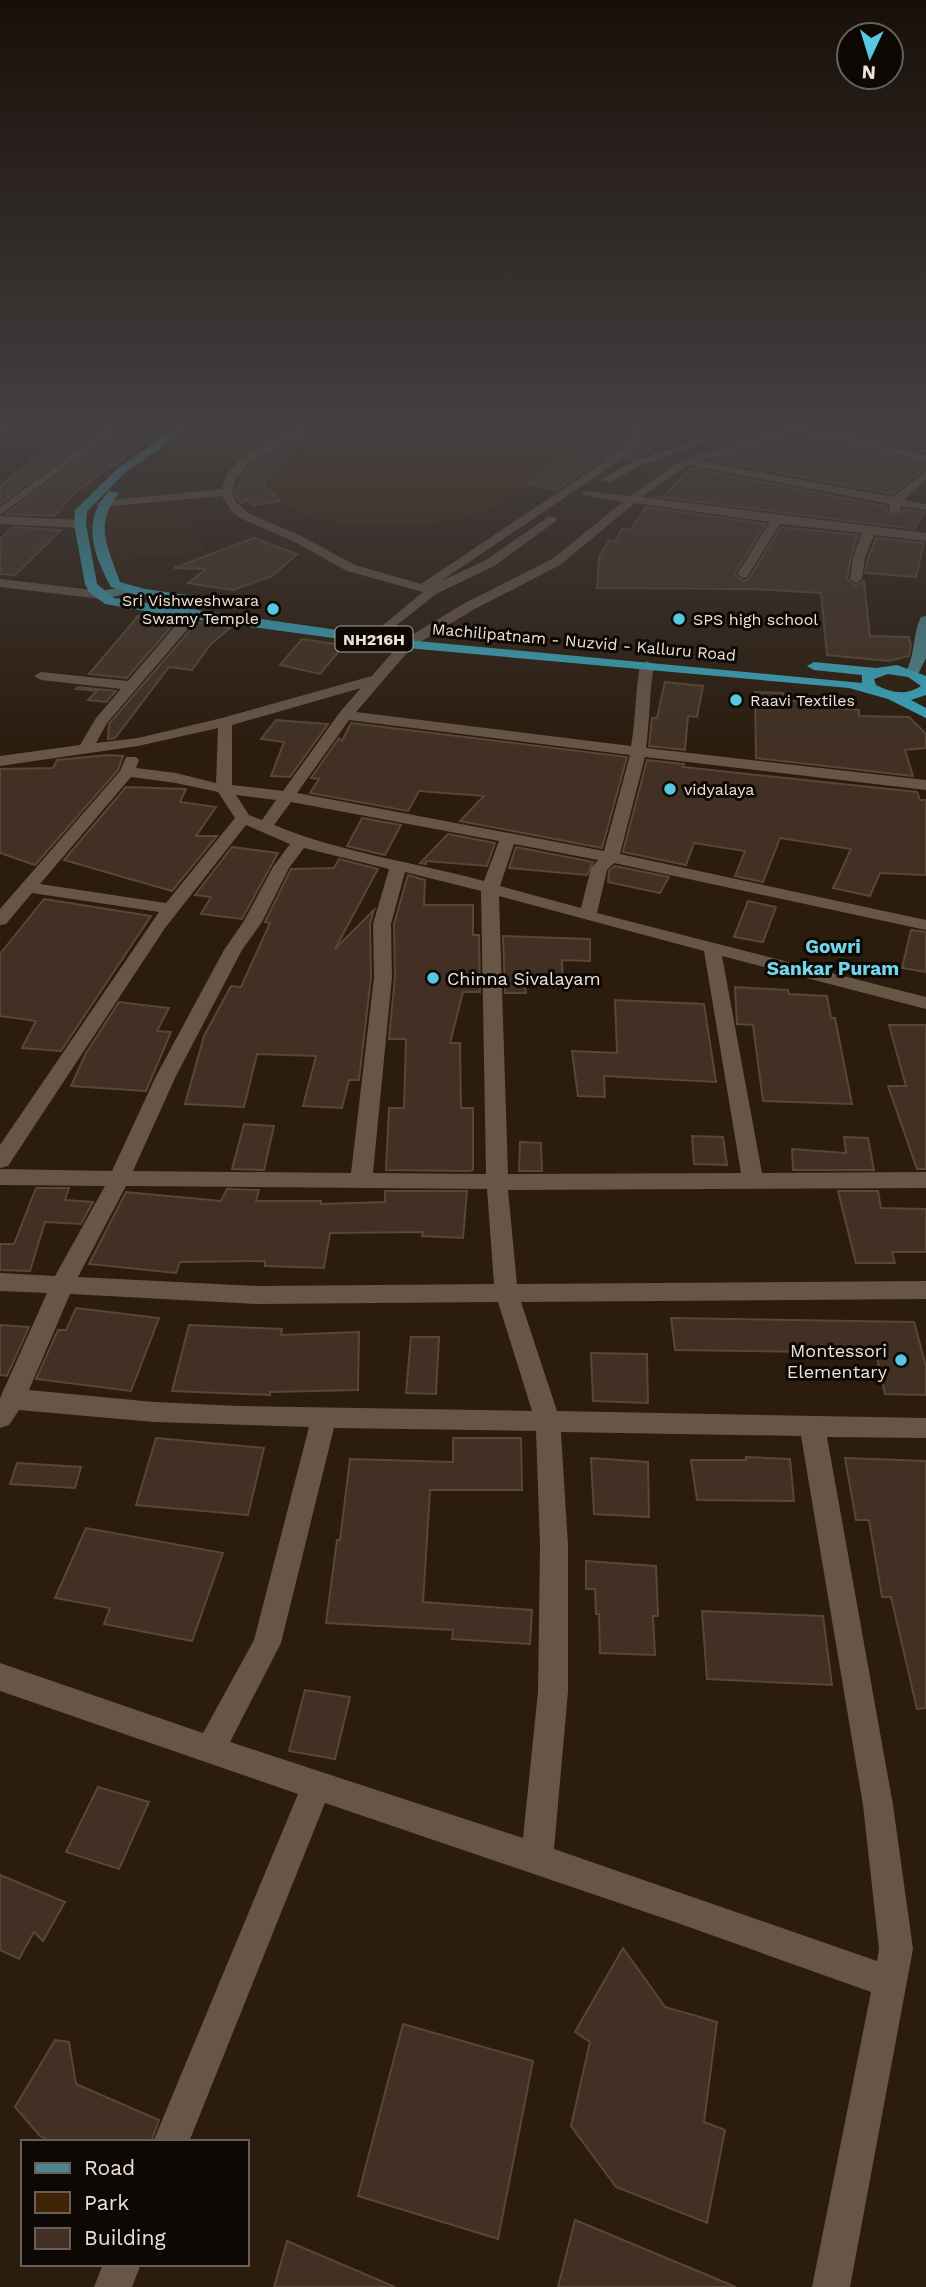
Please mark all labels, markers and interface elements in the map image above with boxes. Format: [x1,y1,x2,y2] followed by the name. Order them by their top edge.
[835,21,905,91] north arrow
[861,60,877,84] text: N
[122,591,259,628] place label: Sri Vishweshwara Swamy Temple
[265,601,281,617] marker: Sri Vishweshwara Swamy Temple
[693,610,818,629] place label: SPS high school
[671,611,687,627] marker: SPS high school
[431,619,737,665] street label: Machilipatnam - Nuzvid - Kalluru Road
[336,626,412,652] road number: NH216H
[750,691,855,710] place label: Raavi Textiles
[728,692,744,708] marker: Raavi Textiles
[684,780,754,799] place label: vidyalaya
[662,781,678,797] marker: vidyalaya
[767,935,899,980] district label: Gowri Sankar Puram
[447,968,601,989] place label: Chinna Sivalayam
[425,970,441,986] marker: Chinna Sivalayam
[787,1340,888,1382] place label: Montessori Elementary
[893,1352,909,1368] marker: Montessori Elementary
[21,2140,248,2266] legend
[84,2155,135,2180] text: Road
[84,2190,129,2215] text: Park
[84,2225,166,2250] text: Building

